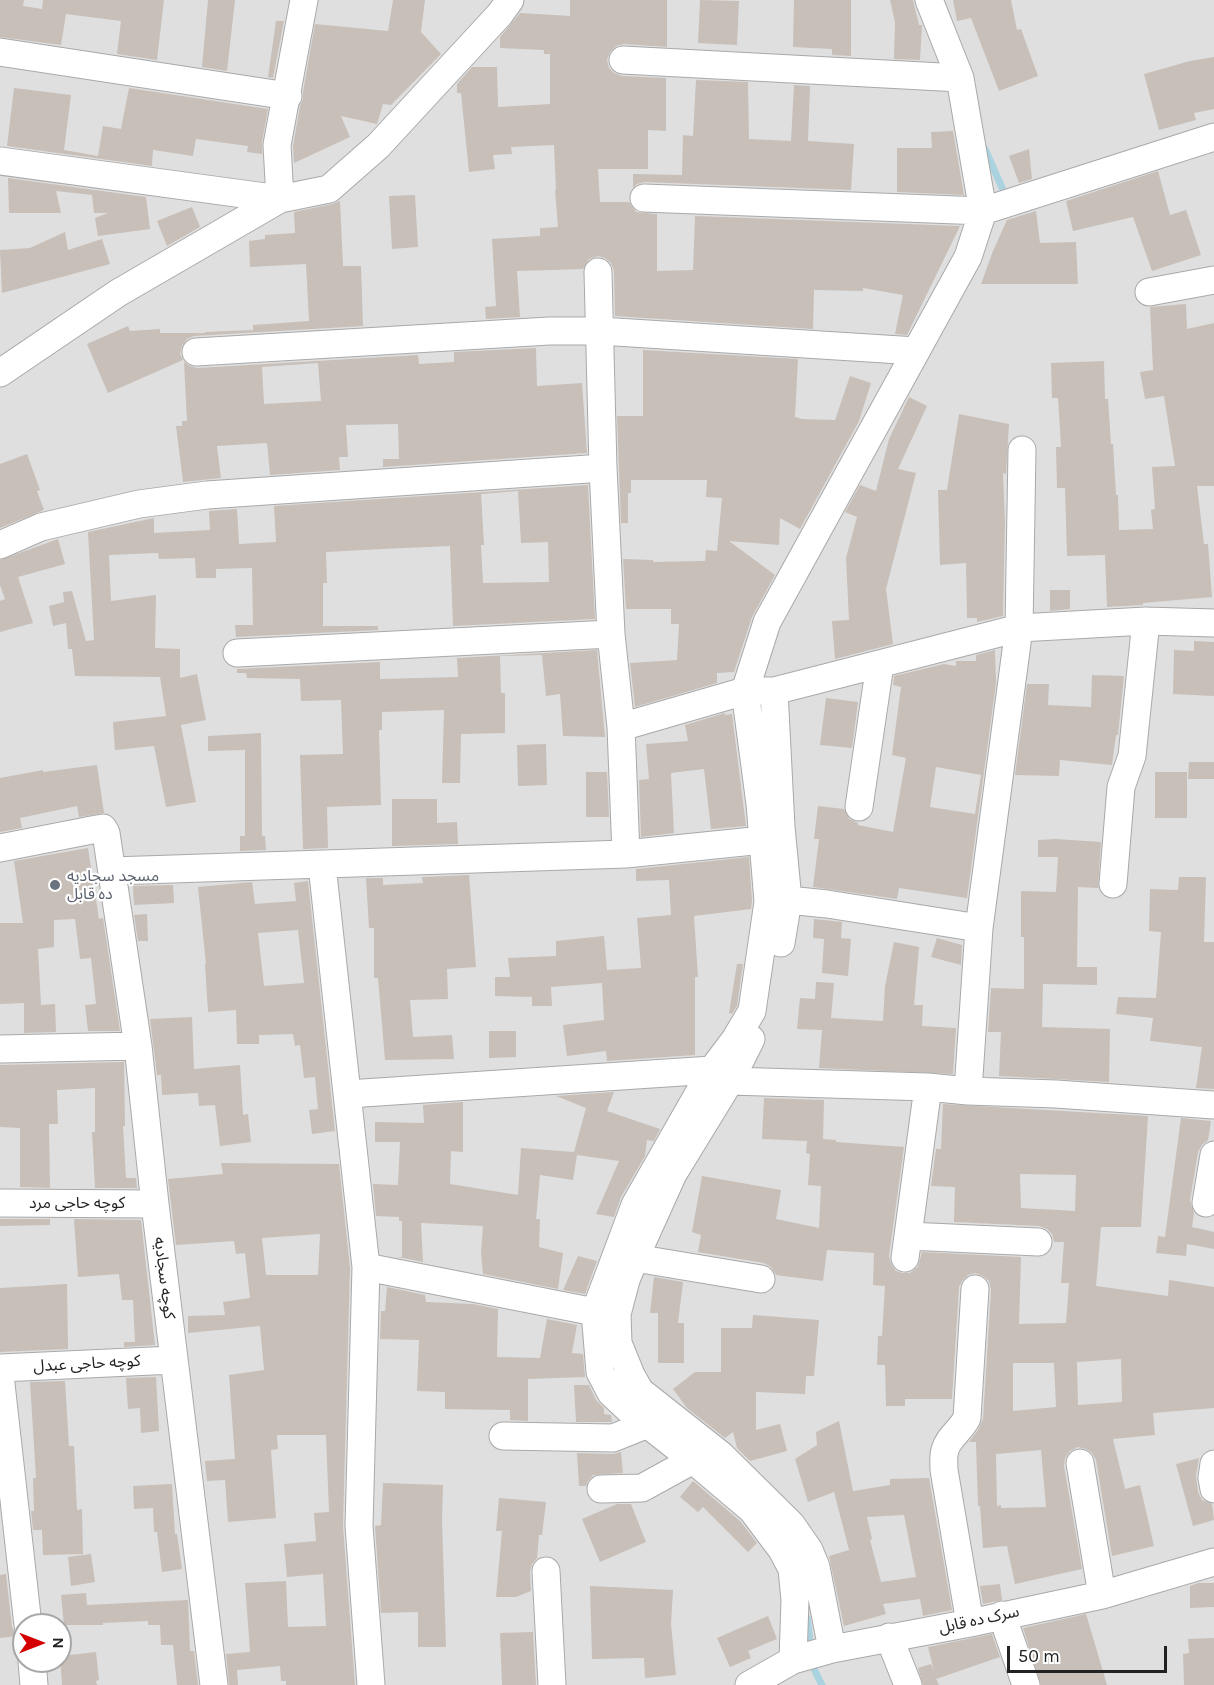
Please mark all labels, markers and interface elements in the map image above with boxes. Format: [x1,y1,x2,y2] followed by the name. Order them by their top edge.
[67,866,159,904] place label: مسجد سجادیه ده قابل
[48,878,62,892] marker: مسجد سجادیه ده قابل
[29,1193,125,1213] street label: کوچه حاجی مرد
[149,1236,179,1320] street label: کوچه سجادیه
[33,1352,141,1376] street label: کوچه حاجی عبدل
[937,1602,1021,1638] street label: سرک ده قابل
[12,1613,72,1673] north arrow
[1010,1634,1170,1672] scale bar
[49,1637,68,1649] text: N
[1018,1645,1060,1667] text: 50 m

